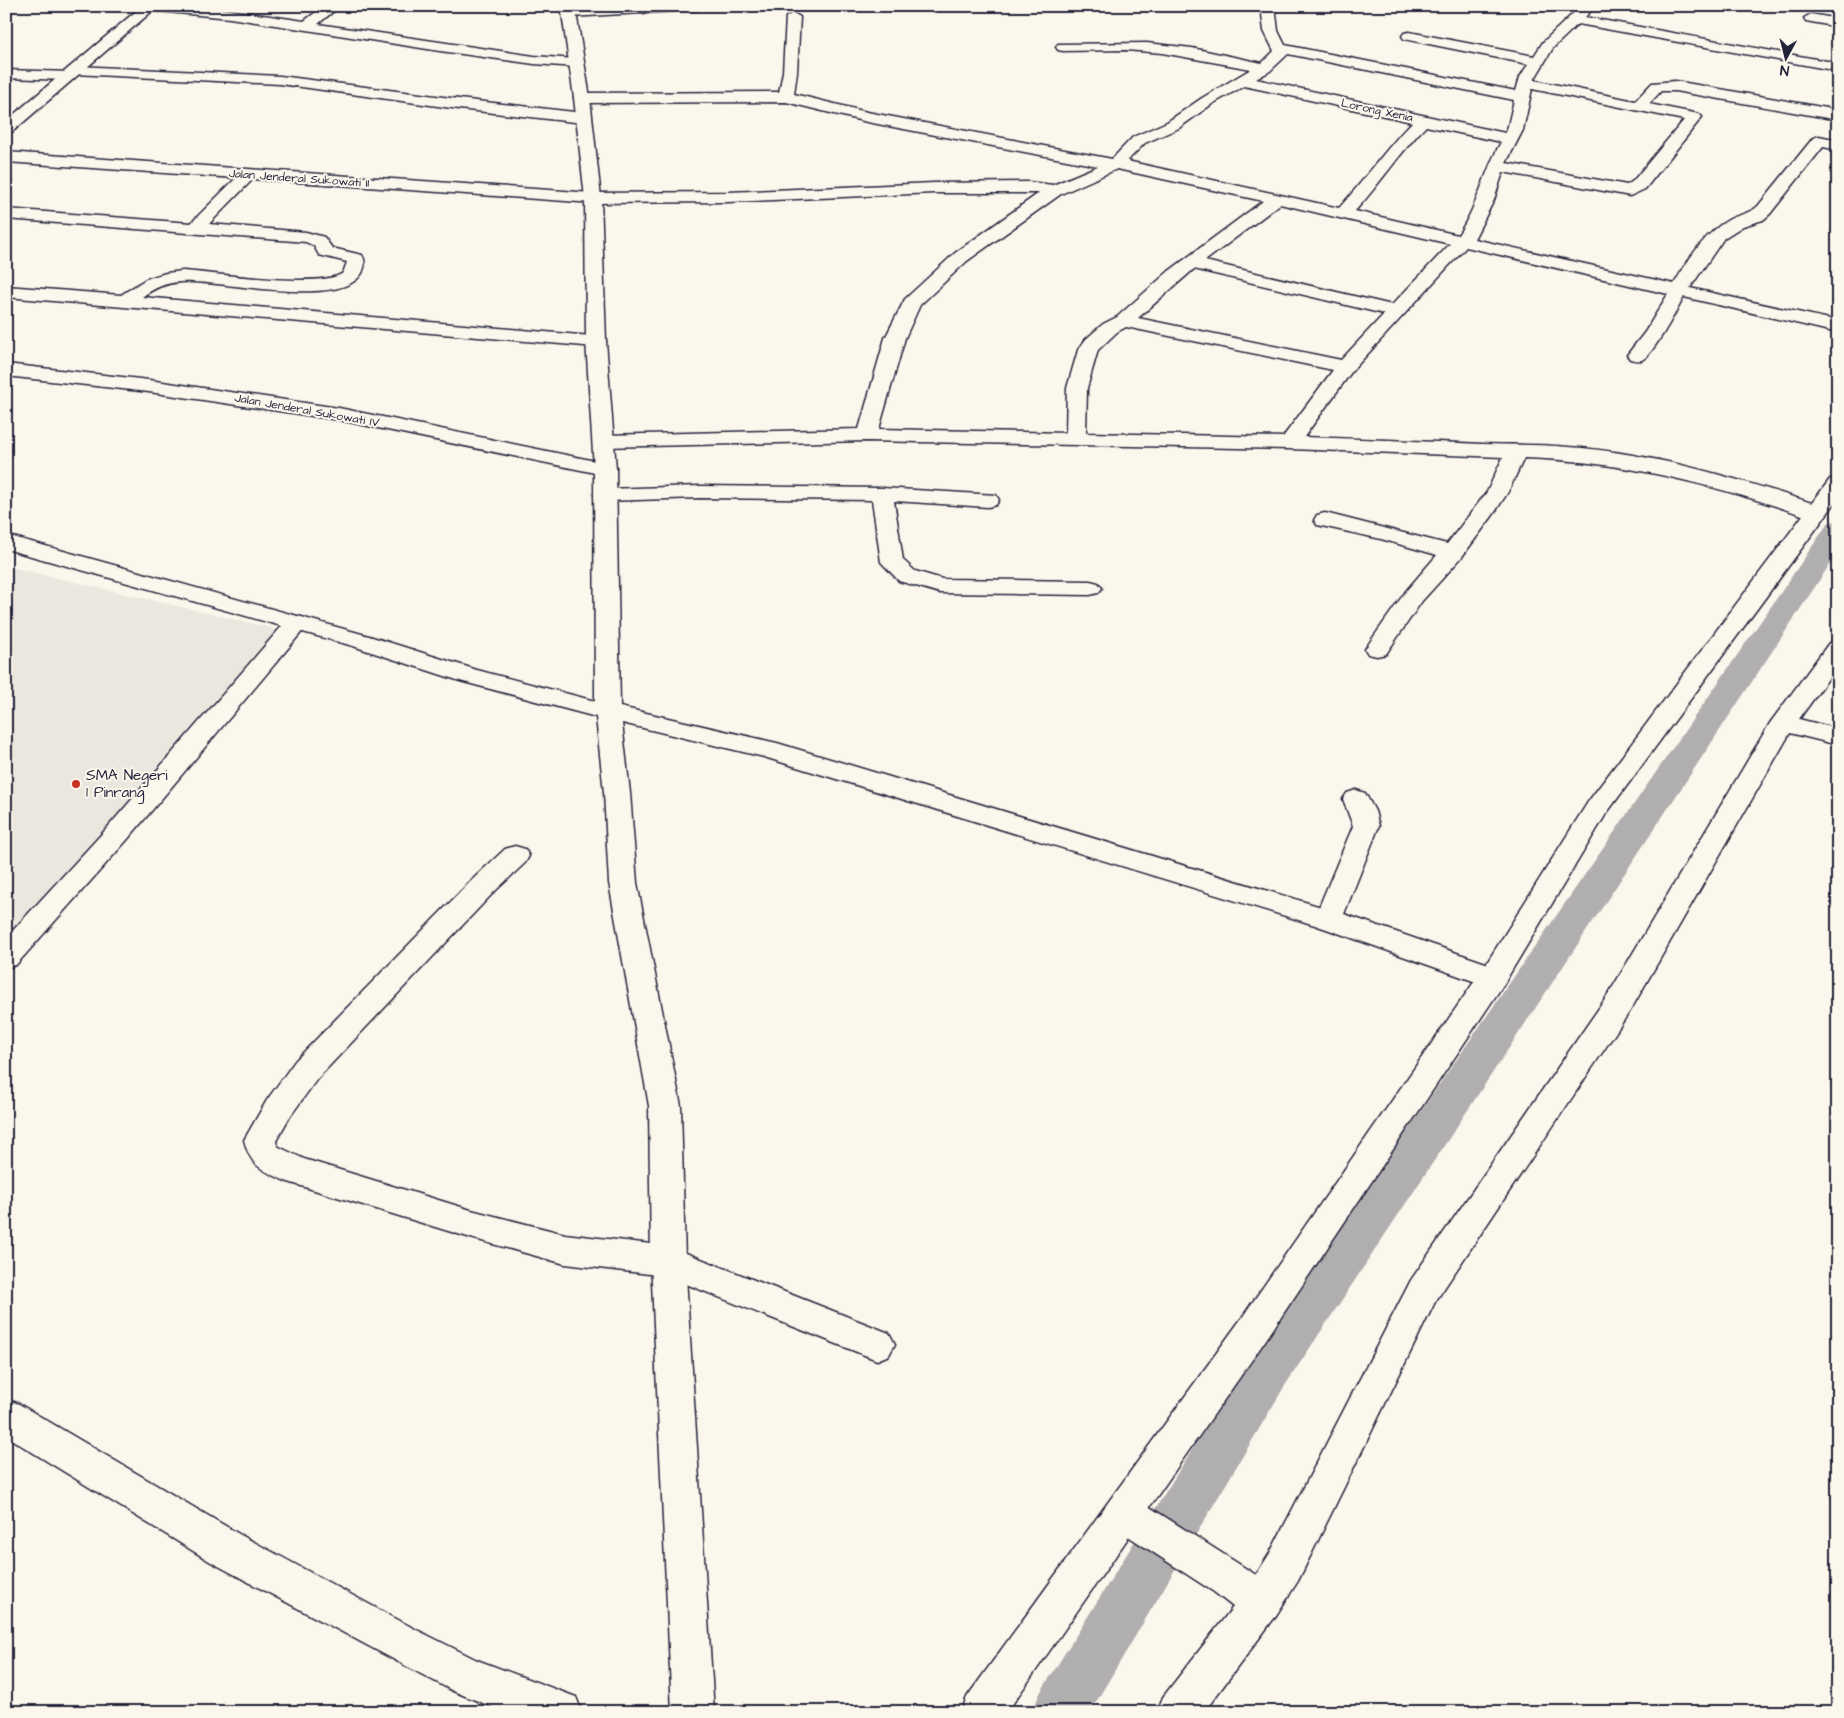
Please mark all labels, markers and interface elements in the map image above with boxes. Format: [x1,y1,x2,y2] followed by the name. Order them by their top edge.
[1762,32,1812,82] north arrow
[1779,59,1790,80] text: N
[1339,95,1414,127] street label: Lorong Xenia
[228,165,370,192] street label: Jalan Jenderal Sukowati II
[233,389,381,432] street label: Jalan Jenderal Sukowati IV
[86,765,168,804] place label: SMA Negeri 1 Pinrang
[70,778,82,790] marker: SMA Negeri 1 Pinrang

